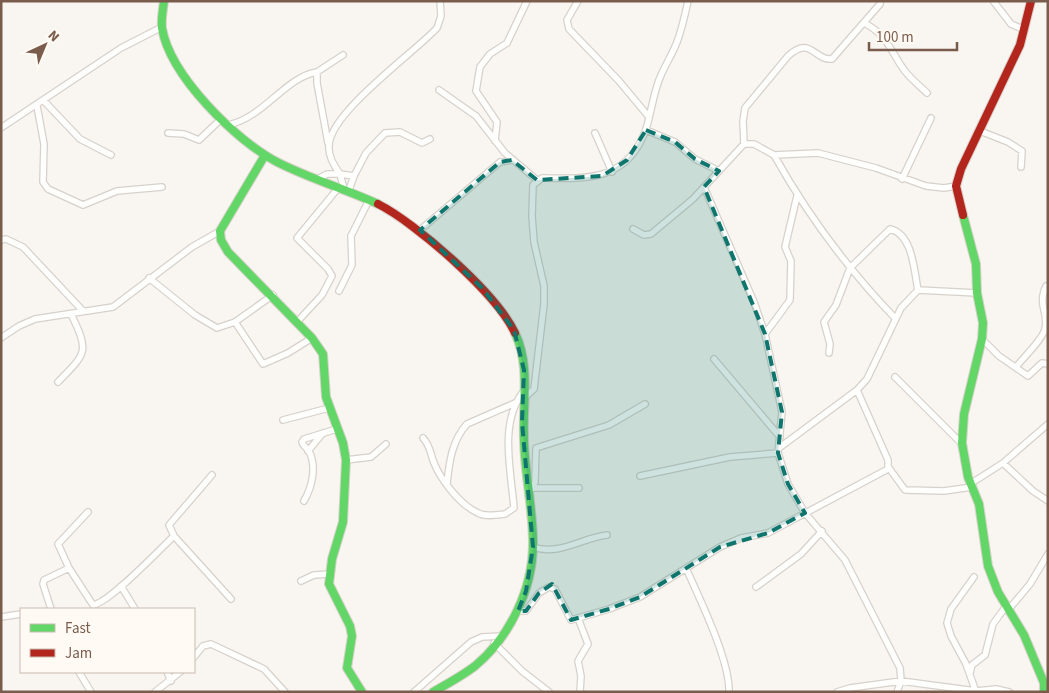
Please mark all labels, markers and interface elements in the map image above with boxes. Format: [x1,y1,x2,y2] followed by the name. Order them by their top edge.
[20,20,70,70] north arrow
[869,20,956,52] scale bar
[43,26,64,47] text: N
[876,27,914,48] text: 100 m
[20,608,195,673] legend
[65,618,91,639] text: Fast
[65,643,92,664] text: Jam

